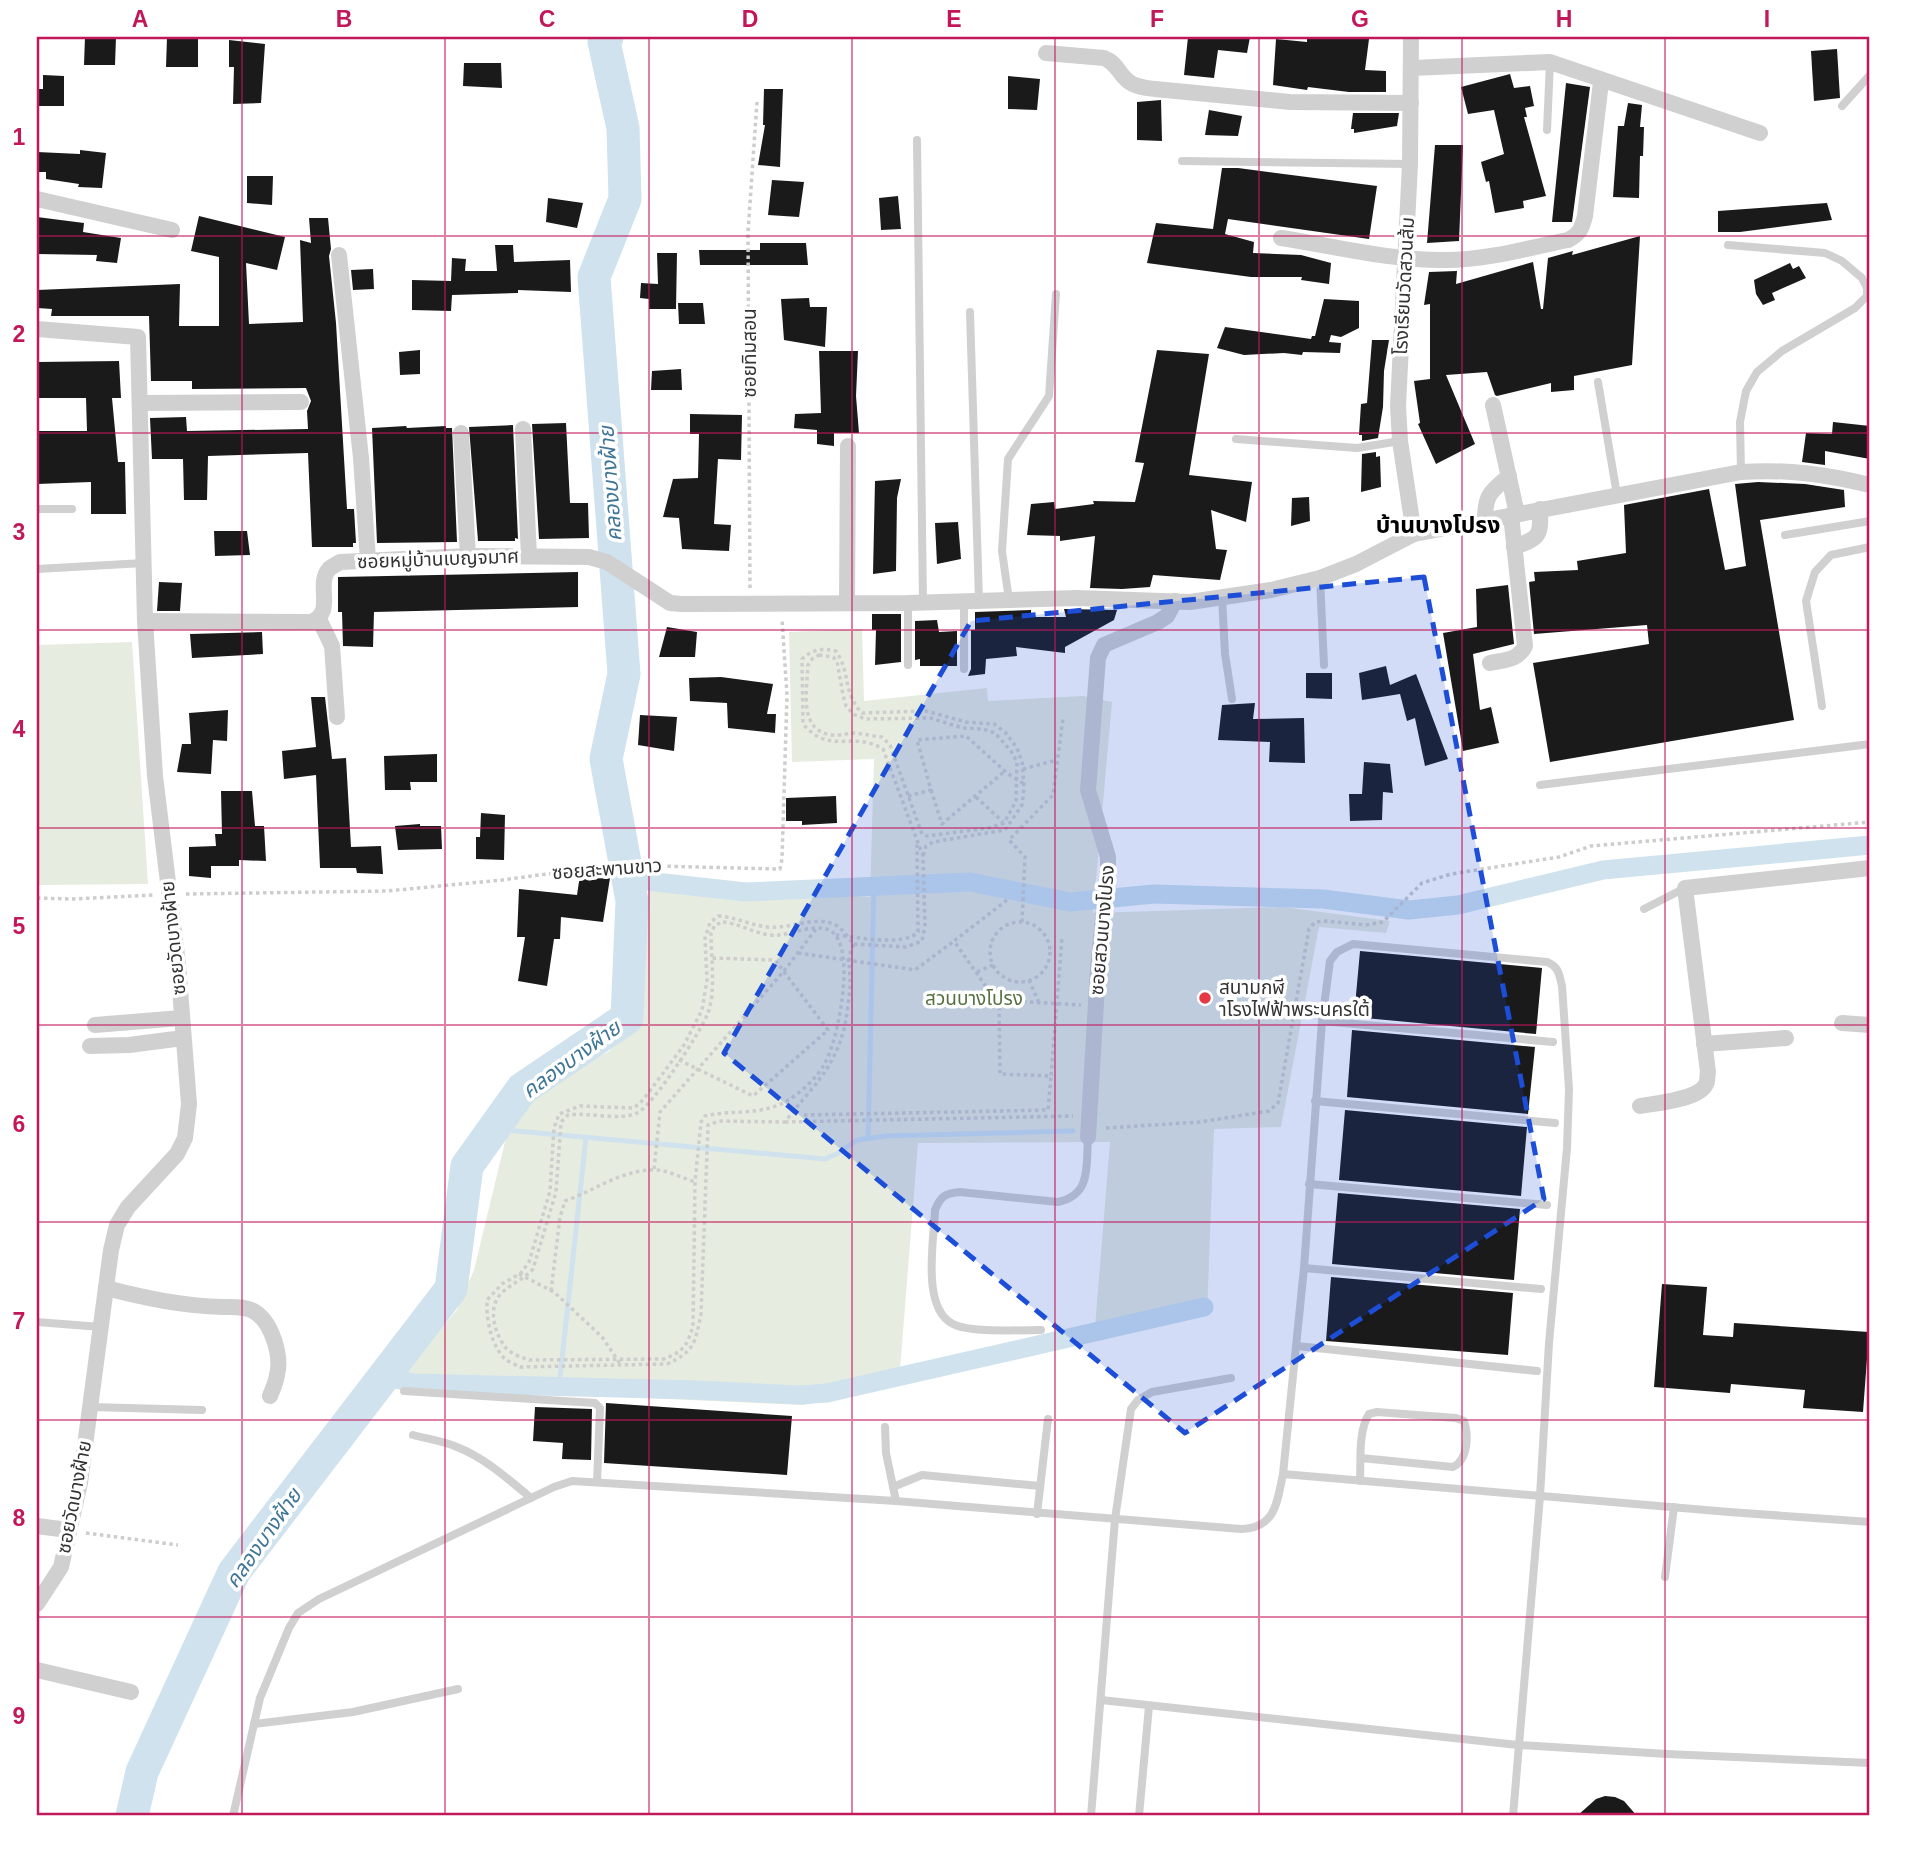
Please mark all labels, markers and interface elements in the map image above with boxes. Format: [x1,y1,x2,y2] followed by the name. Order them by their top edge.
[132,6,148,32] text: A
[336,6,352,32] text: B
[539,6,555,32] text: C
[742,6,758,32] text: D
[946,6,962,32] text: E
[1150,6,1164,32] text: F
[1351,6,1369,32] text: G
[1556,6,1572,32] text: H
[1764,6,1770,32] text: I
[13,124,26,150] text: 1
[1389,216,1418,356] street label: โรงเรียนวัดสวนส้ม
[739,308,760,398] street label: ซอยทิมสอน
[13,321,25,347] text: 2
[594,424,625,542] water label: คลองบางฝ้าย
[1376,512,1500,538] district label: บ้านบางโปรง
[13,519,25,545] text: 3
[357,545,519,574] street label: ซอยหมู่บ้านเบญจมาศ
[13,716,26,742] text: 4
[551,855,663,883] street label: ซอยสะพานขาว
[1086,864,1118,996] street label: ซอยสวนบางโปรง
[157,880,189,996] street label: ซอยวัดบางฝ้าย
[13,913,26,939] text: 5
[1219,977,1370,1020] place label: สนามกฬี าโรงไฟฟ้าพระนครใต้
[925,988,1023,1009] park label: สวนบางโปรง
[1197,990,1213,1006] marker: สนามกฬี าโรงไฟฟ้าพระนครใต้
[518,1015,626,1102] water label: คลองบางฝ้าย
[13,1111,25,1137] text: 6
[13,1308,25,1334] text: 7
[53,1439,95,1555] street label: ซอยวัดบางฝ้าย
[220,1483,306,1592] water label: คลองบางฝ้าย
[13,1505,26,1531] text: 8
[13,1703,25,1729] text: 9

